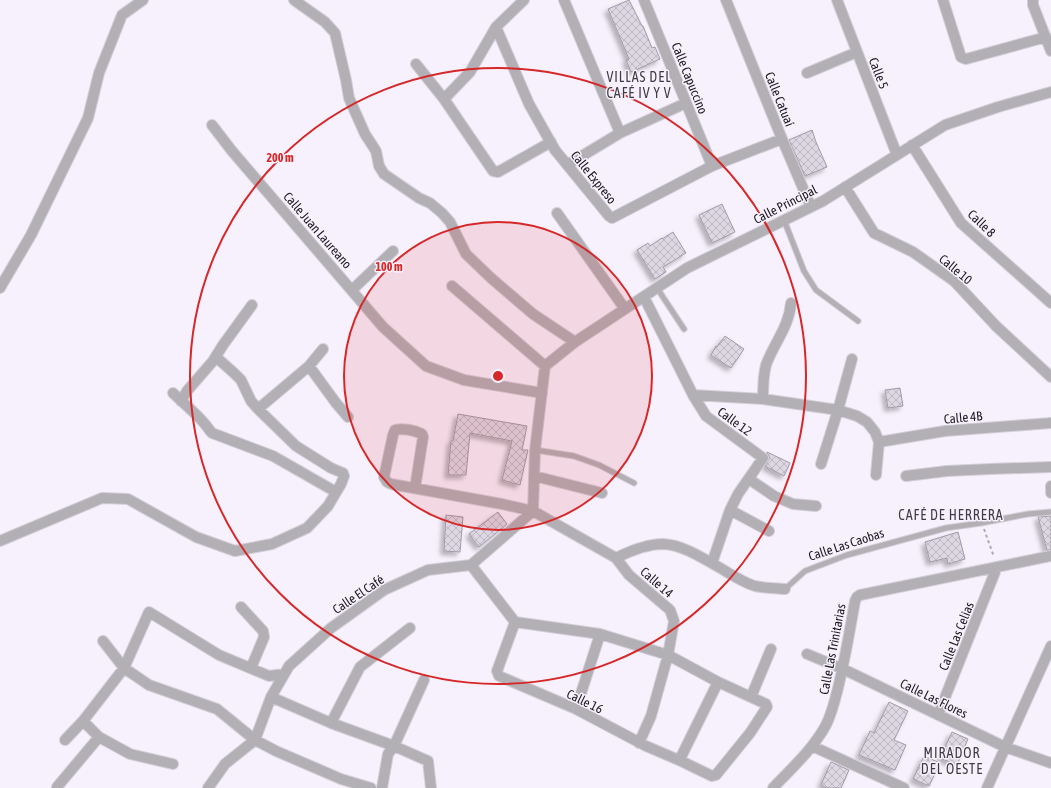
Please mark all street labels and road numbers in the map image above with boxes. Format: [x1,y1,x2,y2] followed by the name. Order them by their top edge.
[668,40,711,116] street label: Calle Capuccino
[866,55,891,91] street label: Calle 5
[762,70,797,129] street label: Calle Catuaí
[568,148,619,207] street label: Calle Expreso
[751,182,820,227] street label: Calle Principal
[280,189,355,272] street label: Calle Juan Laureano
[965,207,999,240] street label: Calle 8
[936,251,975,288] street label: Calle 10
[715,404,755,439] street label: Calle 12
[943,408,984,427] street label: Calle 4B
[806,525,886,564] street label: Calle Las Caobas
[637,564,676,601] street label: Calle 14
[330,572,387,617] street label: Calle El Café
[936,599,977,673] street label: Calle Las Celias
[816,602,849,696] street label: Calle Las Trinitarias
[898,676,970,721] street label: Calle Las Flores
[564,686,605,717] street label: Calle 16

